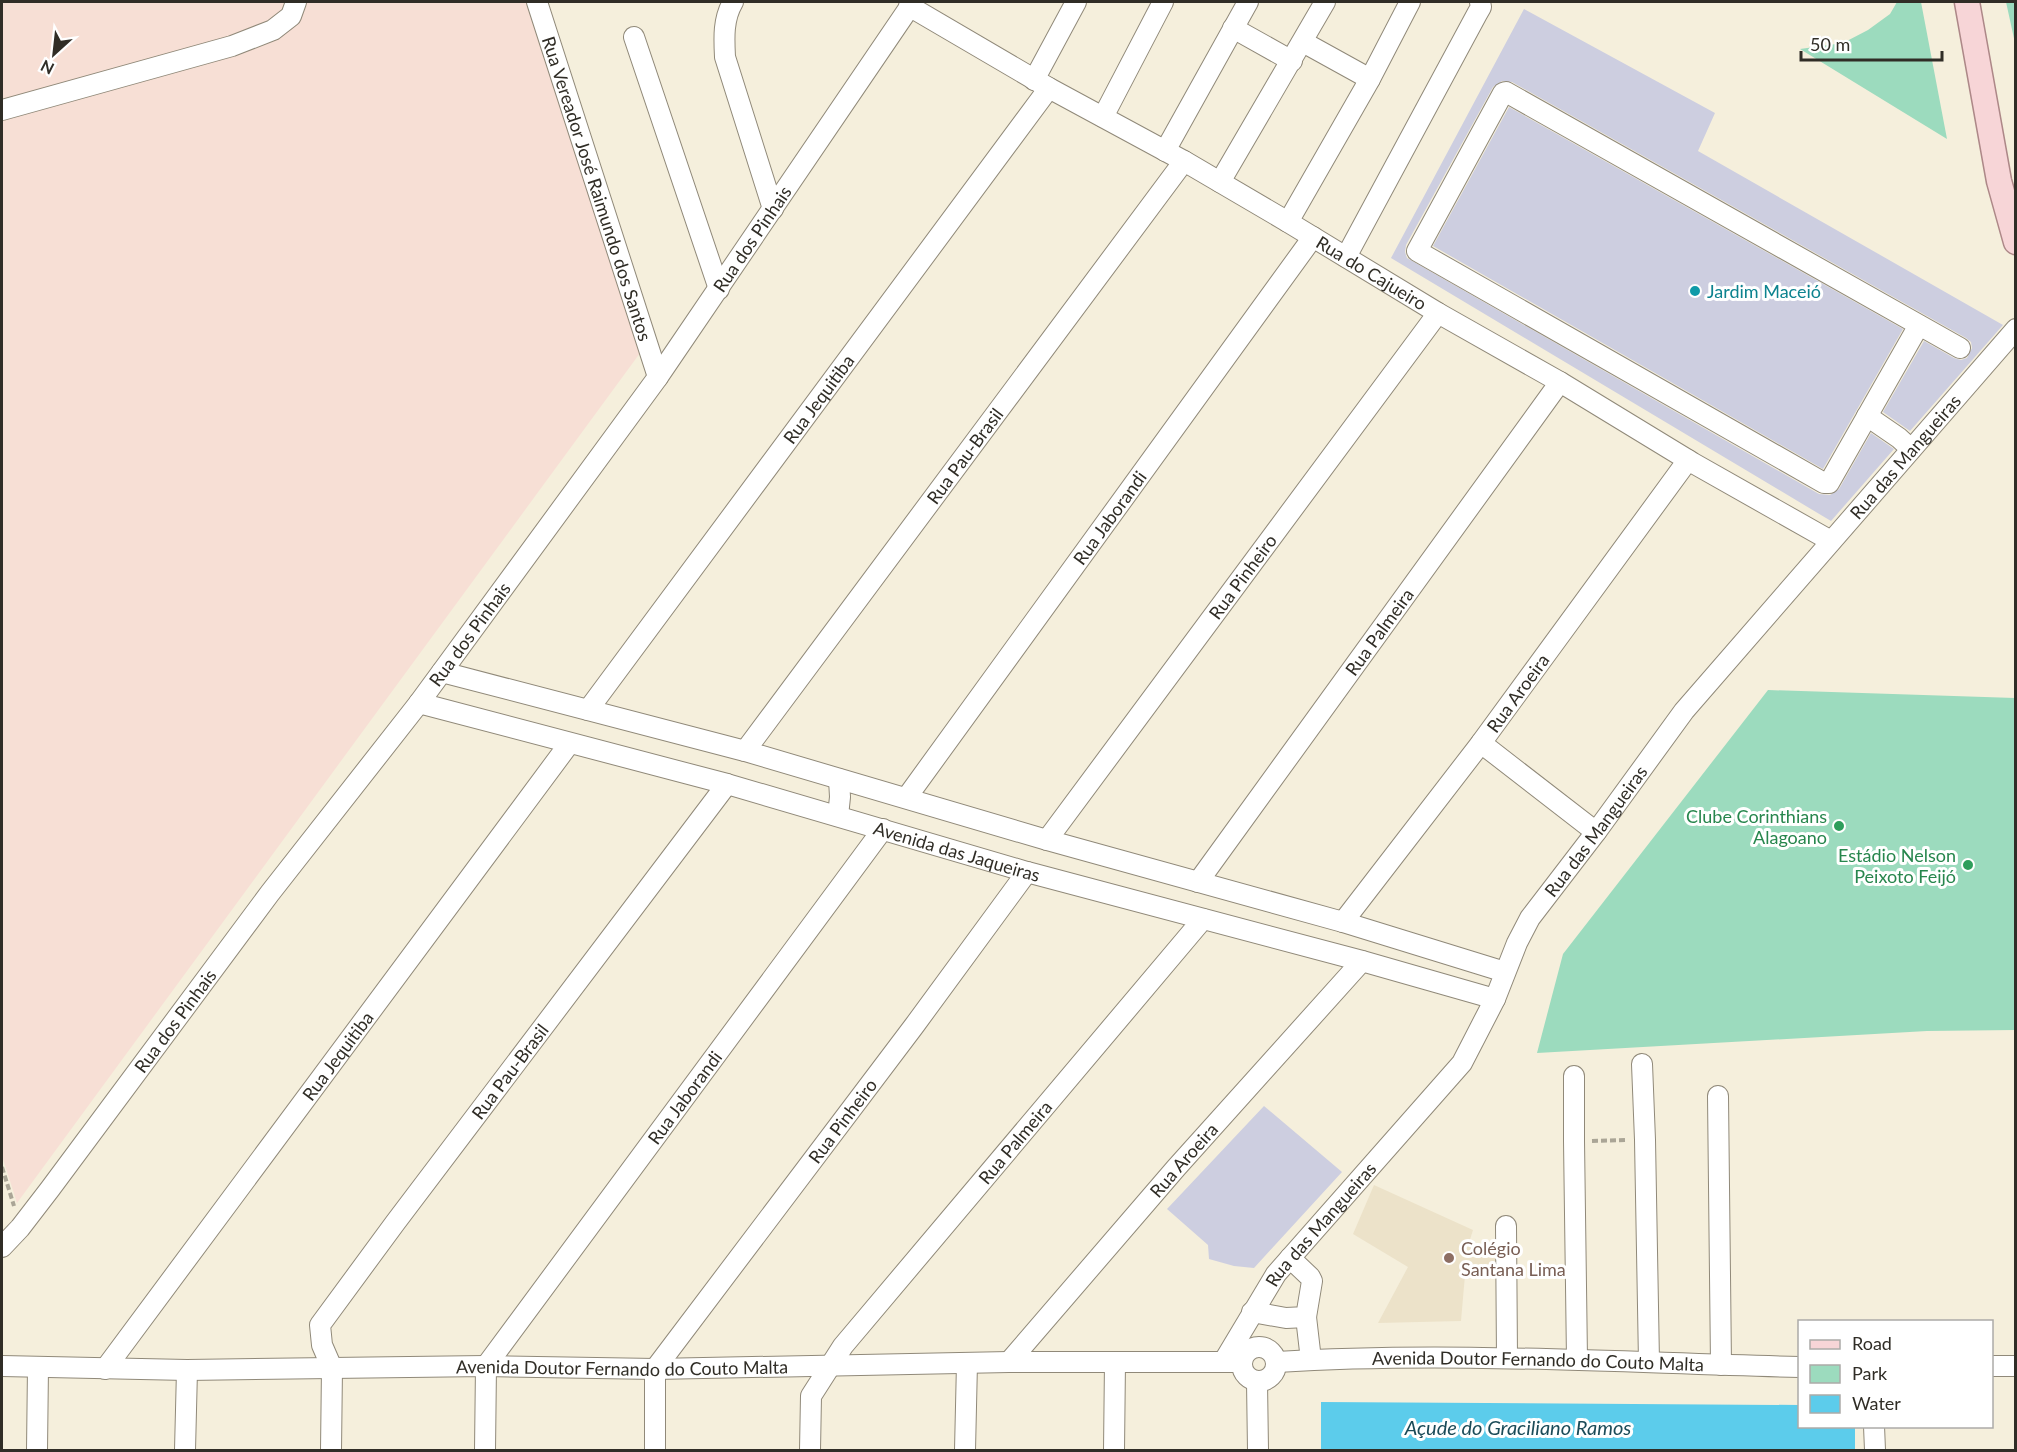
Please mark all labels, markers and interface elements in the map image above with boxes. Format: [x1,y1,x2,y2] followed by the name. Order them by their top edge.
[24,24,84,84] north arrow
[1801,24,1942,62] scale bar
[538,33,657,344] street label: Rua Vereador José Raimundo dos Santos
[1810,33,1850,55] text: 50 m
[37,57,57,79] text: N
[708,181,796,296] street label: Rua dos Pinhais
[1312,231,1431,315] street label: Rua do Cajueiro
[1707,280,1821,302] place label: Jardim Maceió
[1688,284,1702,298] marker: Jardim Maceió
[778,350,859,448] street label: Rua Jequitiba
[1845,390,1965,523] street label: Rua das Mangueiras
[922,403,1008,508] street label: Rua Pau-Brasil
[1068,467,1151,569] street label: Rua Jaborandi
[1204,530,1281,623] street label: Rua Pinheiro
[424,578,515,690] street label: Rua dos Pinhais
[1340,584,1418,680] street label: Rua Palmeira
[1482,649,1554,736] street label: Rua Aroeira
[1540,761,1652,901] street label: Rua das Mangueiras
[1686,805,1827,848] place label: Clube Corinthians Alagoano
[871,817,1043,886] street label: Avenida das Jaqueiras
[1832,819,1846,833] marker: Clube Corinthians Alagoano
[1838,844,1956,887] place label: Estádio Nelson Peixoto Feijó
[1961,858,1975,872] marker: Estádio Nelson Peixoto Feijó
[129,964,221,1077] street label: Rua dos Pinhais
[297,1007,378,1105] street label: Rua Jequitiba
[467,1019,553,1123] street label: Rua Pau-Brasil
[643,1047,726,1148] street label: Rua Jaborandi
[804,1074,881,1167] street label: Rua Pinheiro
[973,1096,1056,1188] street label: Rua Palmeira
[1145,1118,1222,1202] street label: Rua Aroeira
[1260,1157,1381,1290] street label: Rua das Mangueiras
[1461,1237,1566,1280] place label: Colégio Santana Lima
[1442,1251,1456,1265] marker: Colégio Santana Lima
[1798,1320,1993,1428] legend
[1852,1332,1892,1354] text: Road
[1372,1346,1704,1375] street label: Avenida Doutor Fernando do Couto Malta
[456,1355,788,1380] street label: Avenida Doutor Fernando do Couto Malta
[1852,1362,1888,1384] text: Park
[1852,1392,1901,1414] text: Water
[1404,1415,1631,1439] water label: Açude do Graciliano Ramos

